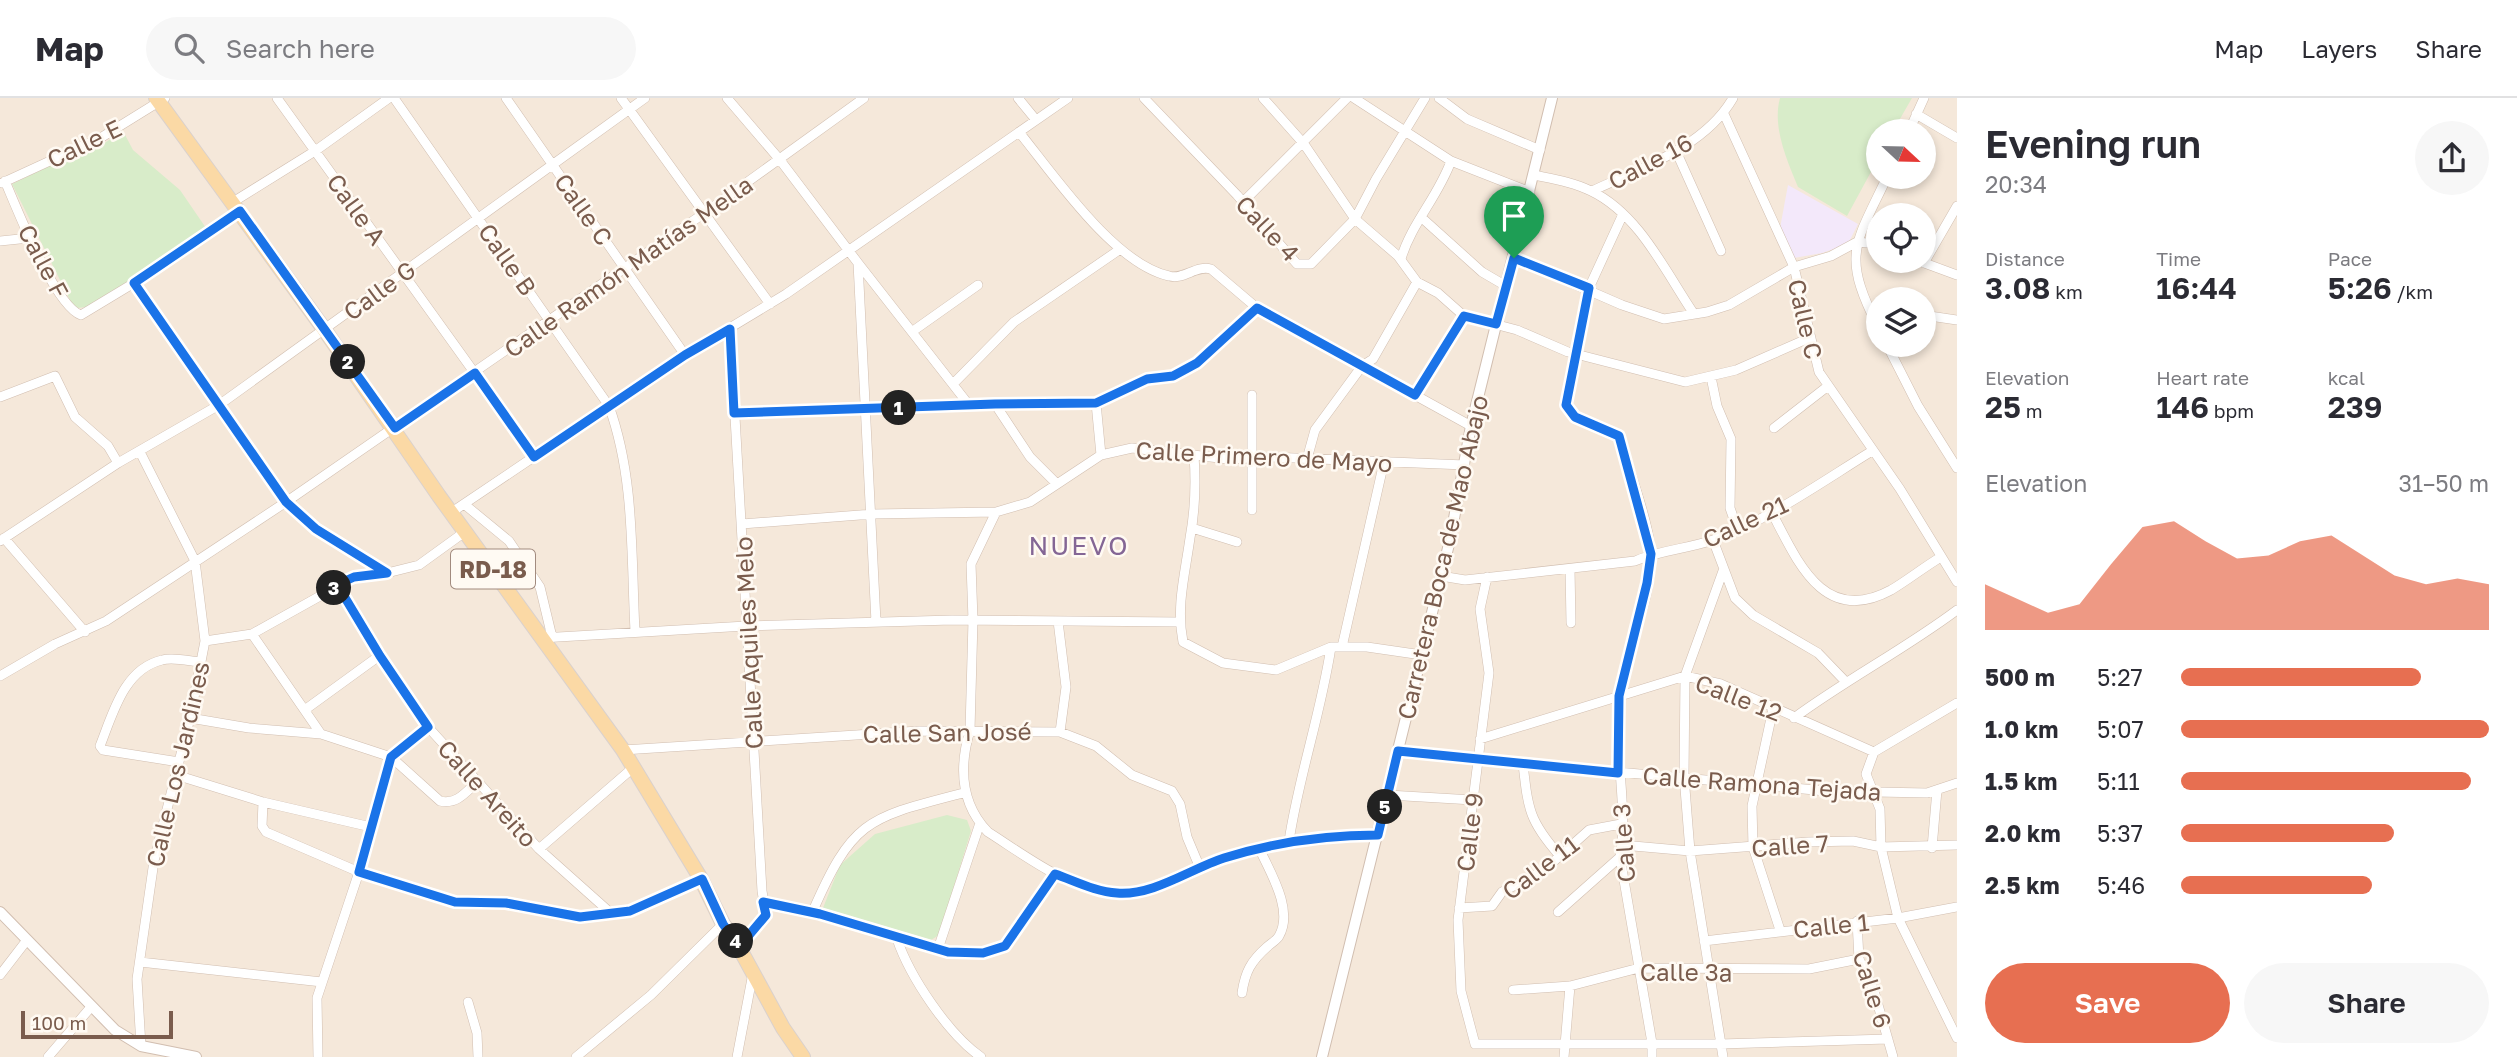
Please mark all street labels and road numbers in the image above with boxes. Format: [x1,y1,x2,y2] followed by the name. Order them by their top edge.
[42,113,126,173] street label: Calle E
[1603,127,1697,195] street label: Calle 16
[549,167,619,251] street label: Calle C
[321,168,393,250] street label: Calle A
[498,169,758,363] street label: Calle Ramón Matías Mella
[1230,189,1306,267] street label: Calle 4
[473,218,543,300] street label: Calle B
[13,219,75,303] street label: Calle F
[337,254,421,326] street label: Calle G
[1783,276,1829,362] street label: Calle C
[1391,392,1493,722] street label: Carretera Boca de Mao Abajo
[1135,435,1393,477] street label: Calle Primero de Mayo
[1698,489,1792,553] street label: Calle 21
[728,536,768,750] street label: Calle Aquiles Melo
[451,550,535,589] road number: RD-18
[139,658,215,870] street label: Calle Los Jardines
[1692,667,1786,727] street label: Calle 12
[862,716,1032,748] street label: Calle San José
[432,733,544,853] street label: Calle Areito
[1642,760,1882,806] street label: Calle Ramona Tejada
[1450,791,1488,873] street label: Calle 9
[1606,803,1640,883] street label: Calle 3
[1750,828,1830,862] street label: Calle 7
[1496,829,1584,905] street label: Calle 11
[1791,907,1871,943] street label: Calle 1
[1848,947,1898,1031] street label: Calle 6
[1640,957,1732,986] street label: Calle 3ª

